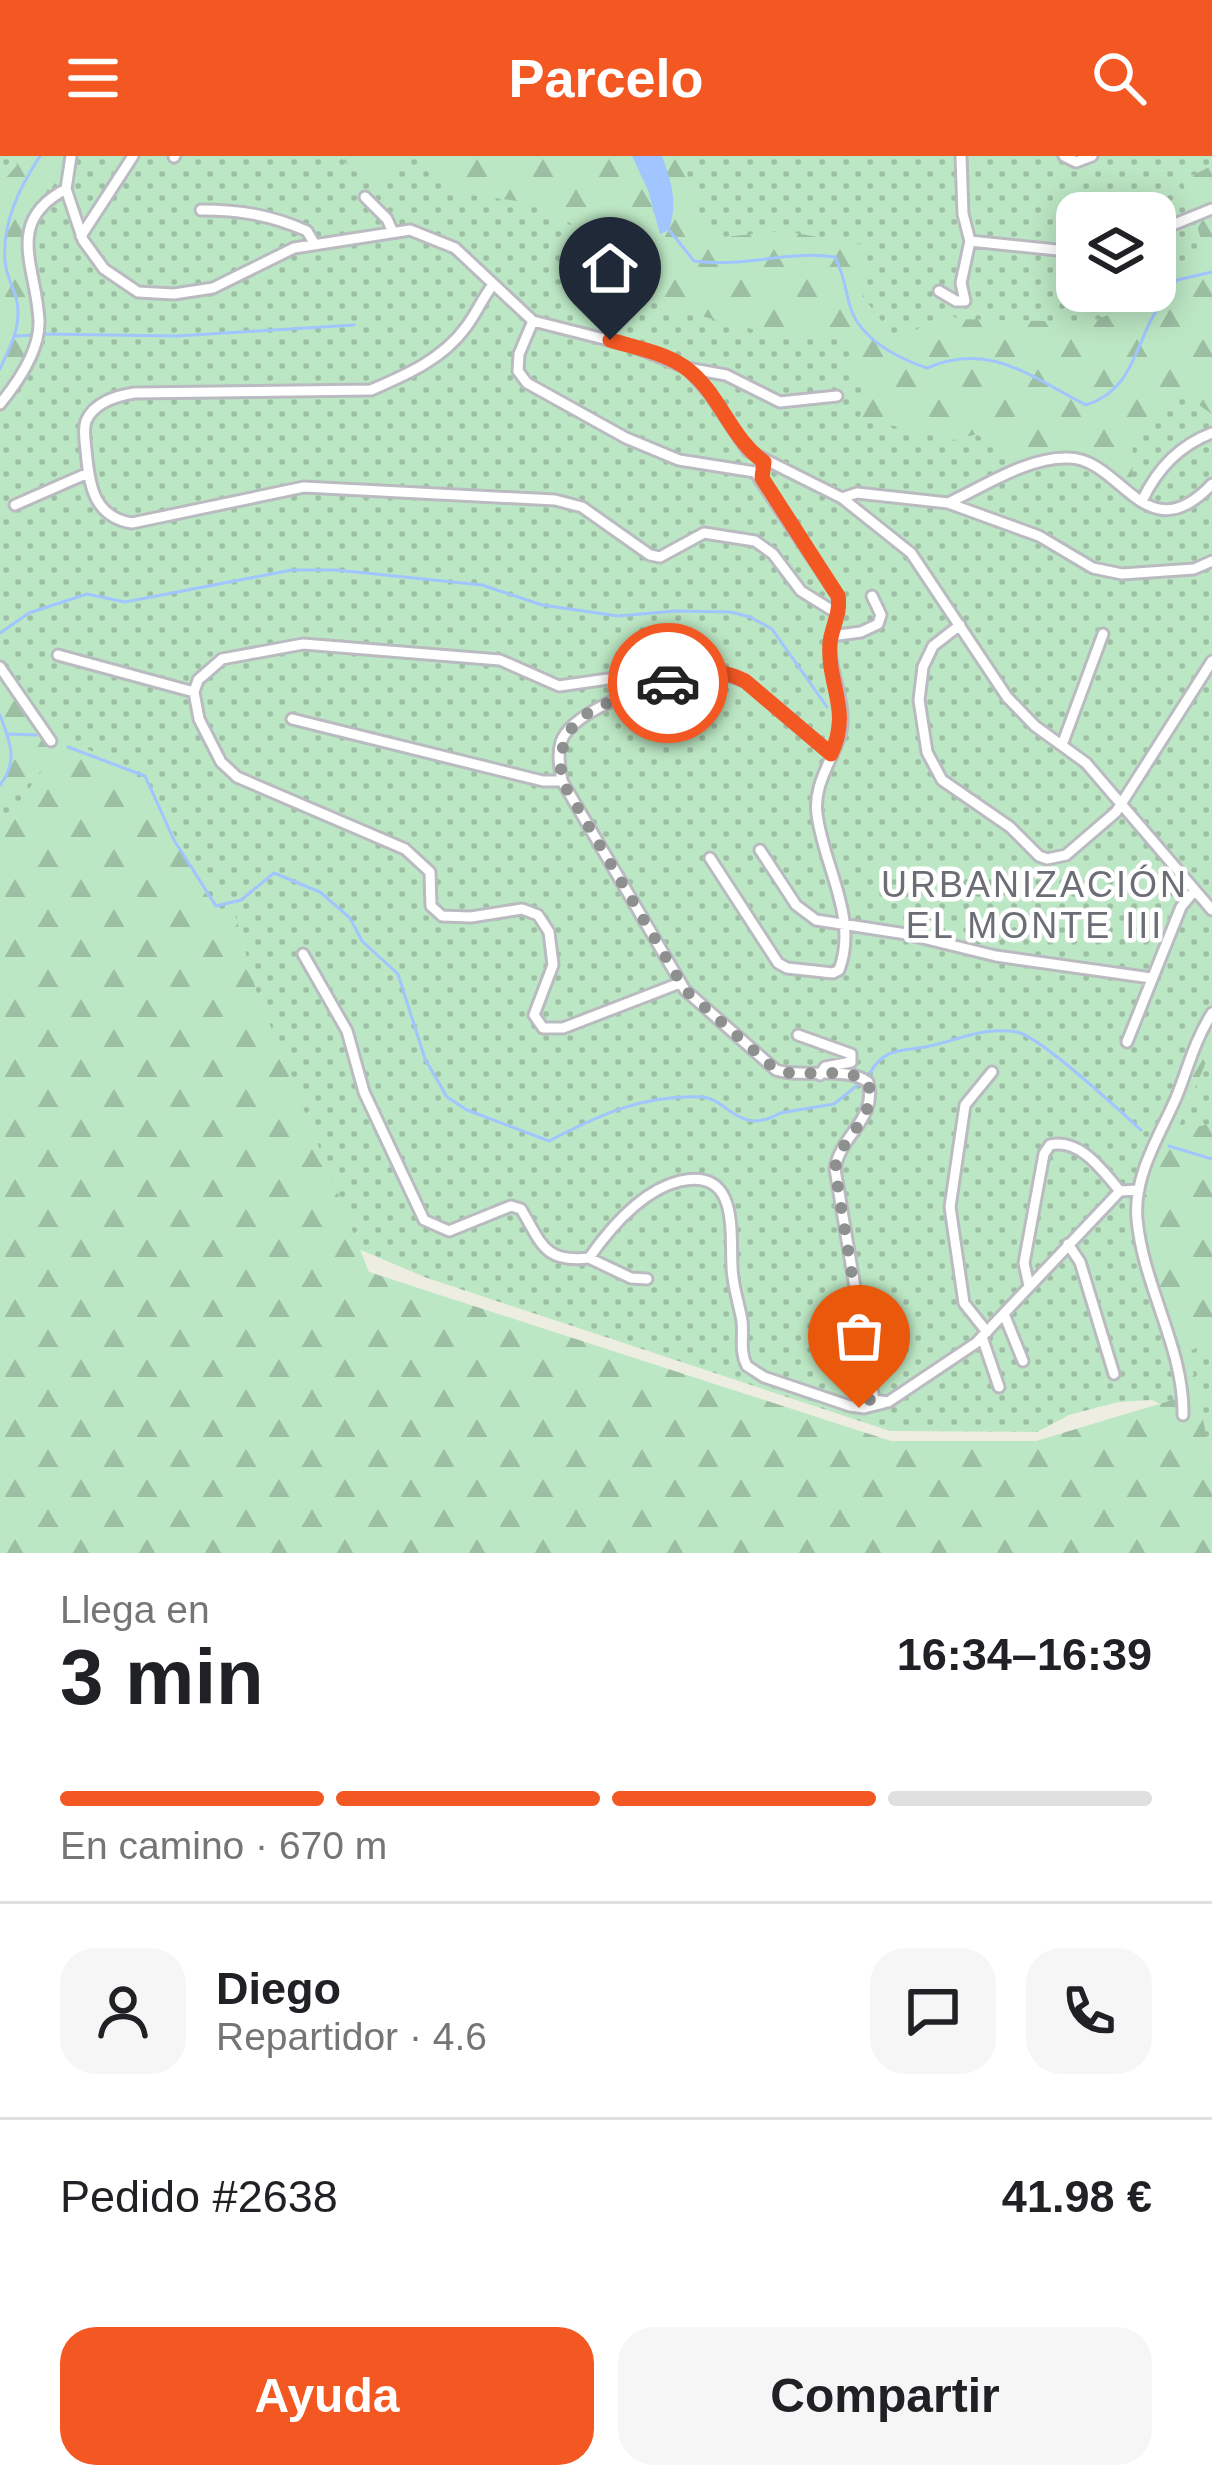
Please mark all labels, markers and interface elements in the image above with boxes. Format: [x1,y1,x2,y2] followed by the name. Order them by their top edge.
[60,45,126,111] icon: menu
[1086,45,1152,111] icon: search
[508,48,704,108] text: Parcelo
[1056,192,1176,312] map controls
[1056,192,1176,312] button: layers
[559,217,661,340] pin
[577,235,643,301] icon: home
[608,623,728,743] courier
[635,650,701,716] icon: car
[881,864,1189,946] district label: URBANIZACIÓN EL MONTE III
[808,1285,910,1408] pin
[826,1303,892,1369] icon: bag
[60,1588,210,1631] text: Llega en
[897,1629,1152,1680] text: 16:34–16:39
[60,1633,264,1721] text: 3 min
[60,1824,387,1867] text: En camino · 670 m
[60,1948,186,2074] button: person
[870,1948,996,2074] button: chat
[1026,1948,1152,2074] button: phone
[216,1963,341,2014] text: Diego
[216,2015,487,2058] text: Repartidor · 4.6
[60,2171,338,2222] text: Pedido #2638
[1002,2171,1152,2222] text: 41.98 €
[60,2327,594,2465] button: Ayuda
[618,2327,1152,2465] button: Compartir

